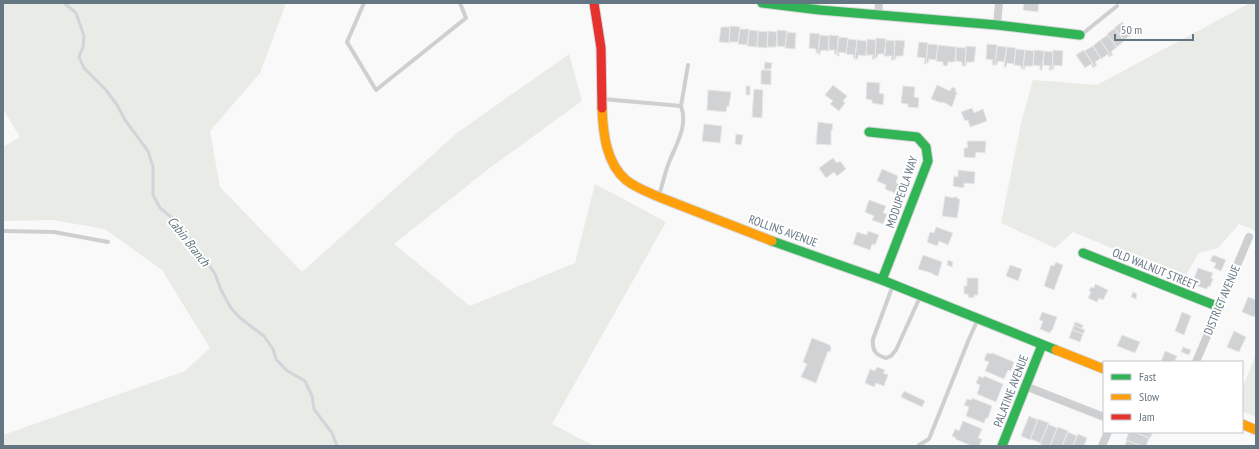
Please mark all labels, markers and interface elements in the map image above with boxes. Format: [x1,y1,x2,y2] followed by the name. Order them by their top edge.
[1115,16,1193,42] scale bar
[1121,22,1142,37] text: 50 m
[882,154,921,230] street label: MODUPEOLA WAY
[747,211,820,250] street label: ROLLINS AVENUE
[164,213,214,271] water label: Cabin Branch
[1110,245,1201,293] street label: OLD WALNUT STREET
[1200,263,1243,337] street label: DISTRICT AVENUE
[990,353,1031,429] street label: PALATINE AVENUE
[1103,361,1243,433] legend
[1139,369,1157,384] text: Fast
[1139,389,1160,404] text: Slow
[1138,409,1155,424] text: Jam

